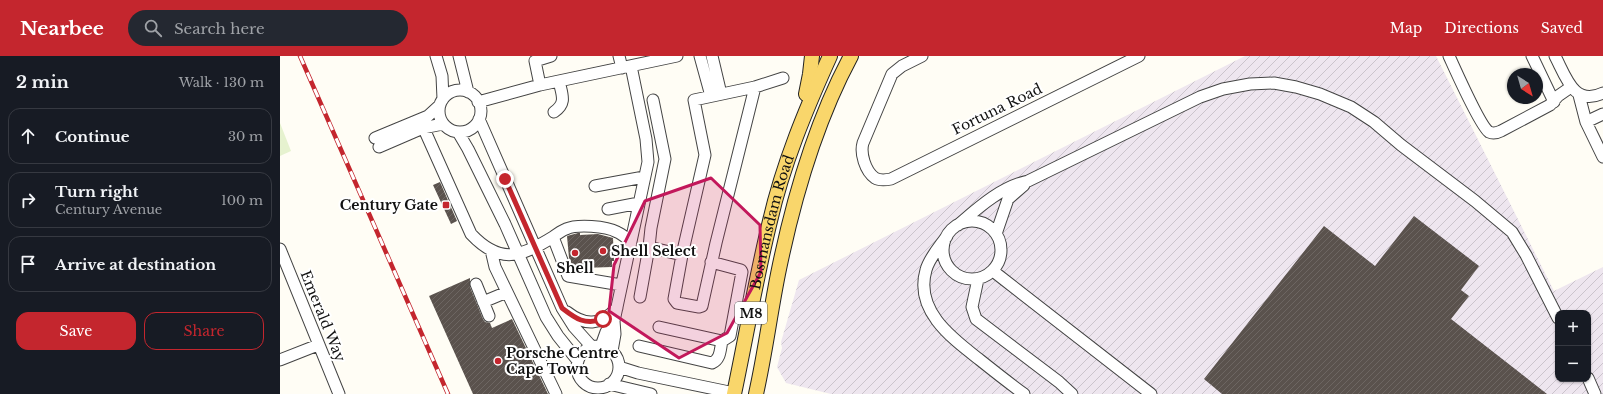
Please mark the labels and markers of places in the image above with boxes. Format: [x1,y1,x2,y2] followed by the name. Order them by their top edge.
[340,196,438,214] place label: Century Gate
[441,200,451,210] marker: Century Gate
[611,242,697,260] place label: Shell Select
[598,246,608,256] marker: Shell Select
[570,248,580,258] marker: Shell
[556,259,594,277] place label: Shell
[506,344,619,378] place label: Porsche Centre Cape Town
[493,356,503,366] marker: Porsche Centre Cape Town

